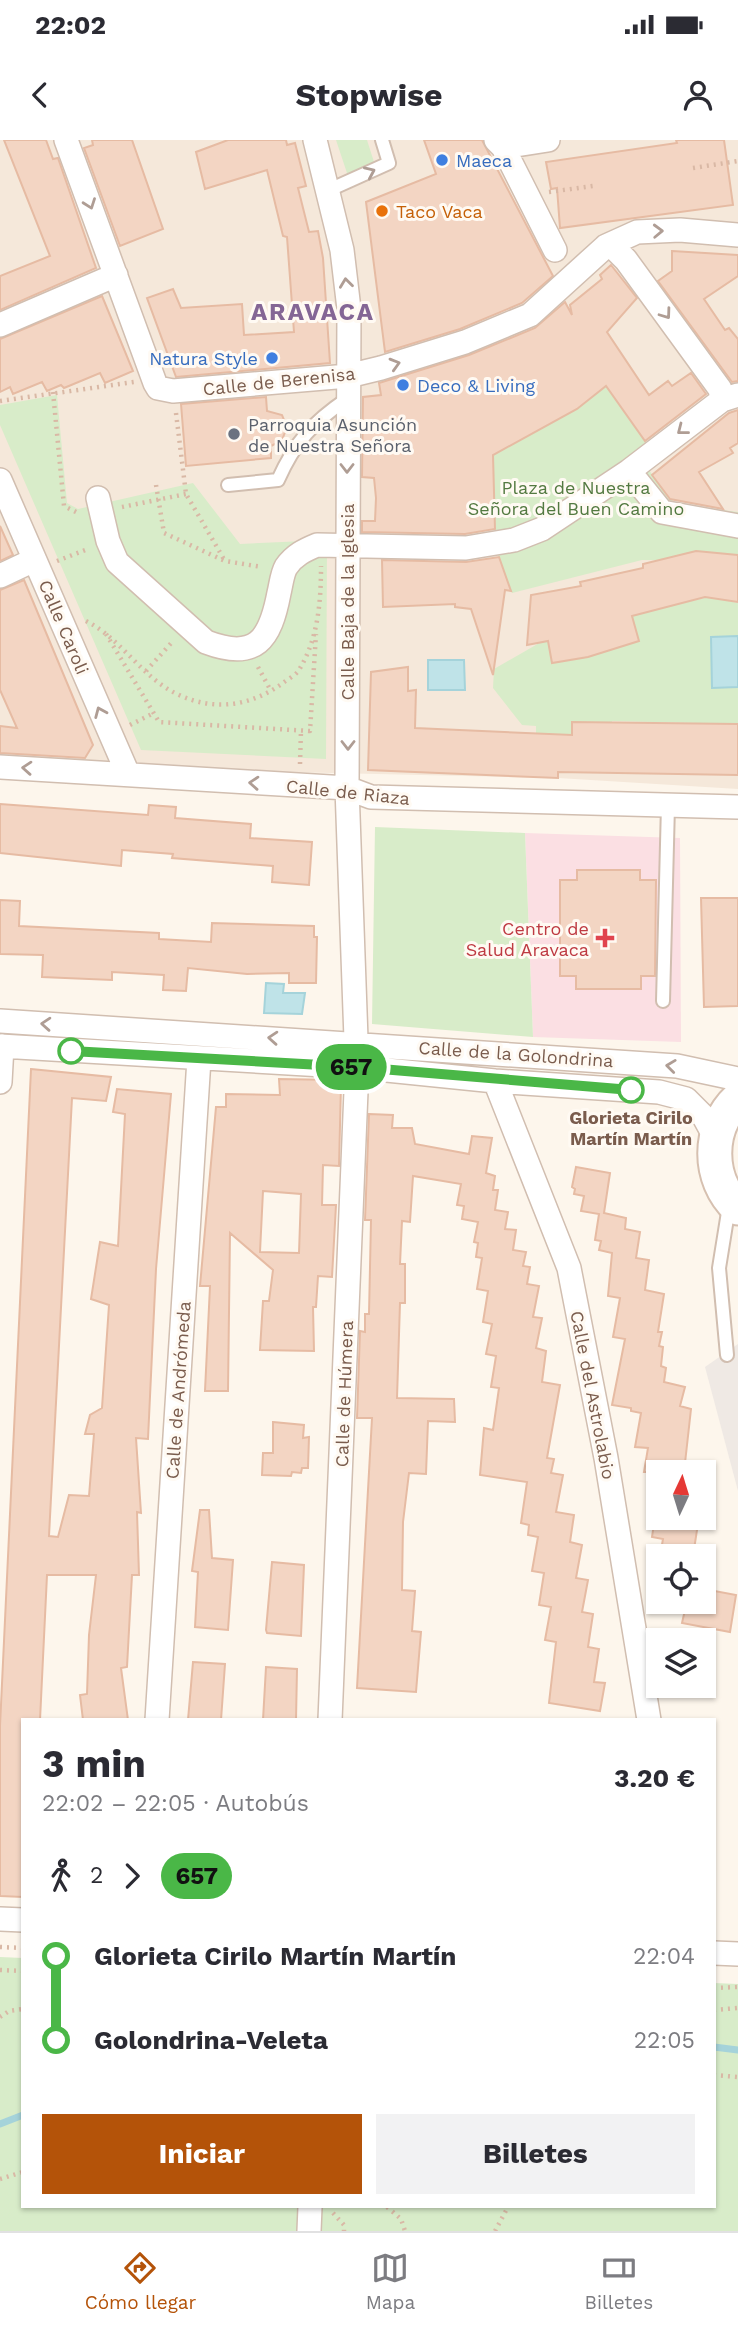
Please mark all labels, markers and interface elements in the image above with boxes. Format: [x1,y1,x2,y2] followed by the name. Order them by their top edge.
[35,10,106,40] text: 22:02
[21,76,59,114] icon: back
[295,76,443,114] text: Stopwise
[679,76,717,114] icon: person
[456,150,512,171] place label: Maeca
[434,152,450,168] marker: Maeca
[364,166,376,180] one-way arrow
[81,197,95,209] one-way arrow
[396,201,483,222] place label: Taco Vaca
[374,203,390,219] marker: Taco Vaca
[653,223,664,238] one-way arrow
[338,277,353,289] one-way arrow
[251,298,375,326] district label: ARAVACA
[658,307,670,319] one-way arrow
[149,348,258,369] place label: Natura Style
[264,350,280,366] marker: Natura Style
[389,357,401,372] one-way arrow
[202,363,356,399] street label: Calle de Berenisa
[417,375,536,396] place label: Deco & Living
[395,377,411,393] marker: Deco & Living
[248,414,417,456] place label: Parroquia Asunción de Nuestra Señora
[677,422,690,435] one-way arrow
[226,426,242,442] marker: Parroquia Asunción de Nuestra Señora
[339,464,355,474] one-way arrow
[468,477,684,519] park label: Plaza de Nuestra Señora del Buen Camino
[337,503,358,701] street label: Calle Baja de la Iglesia
[35,577,93,677] street label: Calle Caroli
[94,707,108,719] one-way arrow
[340,740,356,751] one-way arrow
[22,761,33,776] one-way arrow
[285,775,411,809] street label: Calle de Riaza
[249,776,260,791] one-way arrow
[466,918,589,960] place label: Centro de Salud Aravaca
[595,928,615,948] marker: Centro de Salud Aravaca
[40,1016,51,1031] one-way arrow
[268,1031,279,1046] one-way arrow
[418,1037,614,1071] street label: Calle de la Golondrina
[58,1038,84,1064] unlabelled marker
[311,1044,391,1090] line badge: 657
[330,1053,372,1081] text: 657
[665,1058,677,1073] one-way arrow
[618,1077,644,1103] marker: Glorieta Cirilo Martín Martín
[569,1107,693,1149] place label: Glorieta Cirilo Martín Martín
[161,1300,195,1480] street label: Calle de Andrómeda
[566,1309,620,1481] street label: Calle del Astrolabio
[331,1320,357,1468] street label: Calle de Húmera
[646,1460,716,1530] north arrow
[646,1460,716,1698] map controls
[646,1544,716,1614] button: locate
[646,1628,716,1698] button: layers
[42,1742,146,1786] text: 3 min
[614,1763,695,1793] text: 3.20 €
[42,1790,309,1817] text: 22:02 – 22:05 · Autobús
[42,1857,80,1895] icon: walk
[113,1857,151,1895] icon: forward
[90,1862,103,1889] text: 2
[175,1862,218,1890] text: 657
[94,1941,456,1971] text: Glorieta Cirilo Martín Martín
[633,1943,695,1970] text: 22:04
[94,2025,328,2055] text: Golondrina-Veleta
[634,2027,695,2054] text: 22:05
[42,2114,362,2194] button: Iniciar
[376,2114,695,2194] button: Billetes
[85,2249,196,2314] tab: Cómo llegar
[366,2249,415,2314] tab: Mapa
[585,2249,653,2314] tab: Billetes

